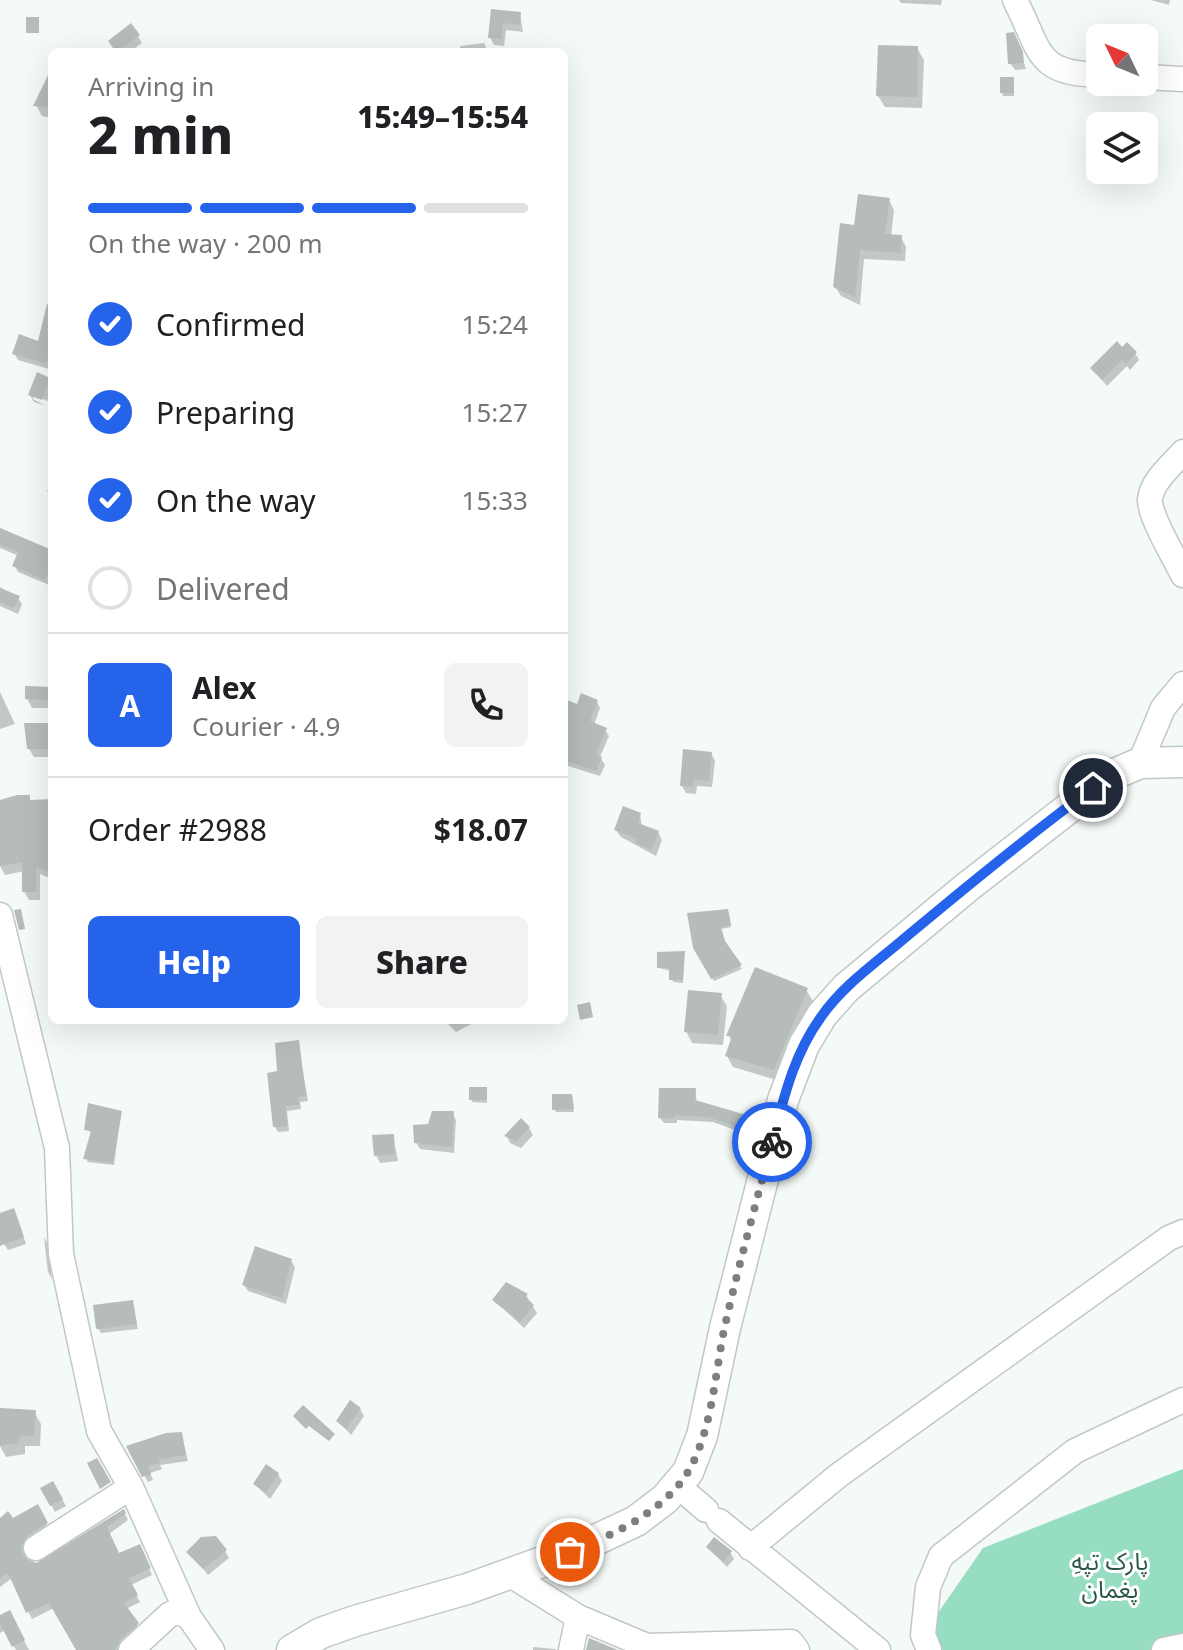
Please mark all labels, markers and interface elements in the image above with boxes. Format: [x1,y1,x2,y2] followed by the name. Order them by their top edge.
[1086,24,1158,96] north arrow
[1086,24,1158,184] map controls
[88,68,214,104] text: Arriving in
[357,96,528,137] text: 15:49–15:54
[88,98,233,169] text: 2 min
[1086,112,1158,184] button: layers
[88,225,322,261] text: On the way · 200 m
[88,302,132,346] icon: check
[156,304,306,345] text: Confirmed
[462,306,528,342] text: 15:24
[88,390,132,434] icon: check
[156,392,295,433] text: Preparing
[462,394,528,430] text: 15:27
[88,478,132,522] icon: check
[156,480,316,521] text: On the way
[462,482,528,518] text: 15:33
[156,568,290,609] text: Delivered
[444,663,528,747] button: phone
[192,667,256,708] text: Alex
[120,685,140,726] text: A
[192,708,340,744] text: Courier · 4.9
[1059,754,1127,822] pin
[1071,766,1115,810] icon: home
[88,809,267,850] text: Order #2988
[434,809,528,850] text: $18.07
[88,916,300,1008] button: Help
[316,916,528,1008] button: Share
[732,1102,812,1182] courier
[750,1120,794,1164] icon: bike
[536,1518,604,1586] pin
[548,1530,592,1574] icon: bag
[1071,1544,1149,1605] park label: پارک تپهِ پغمان

